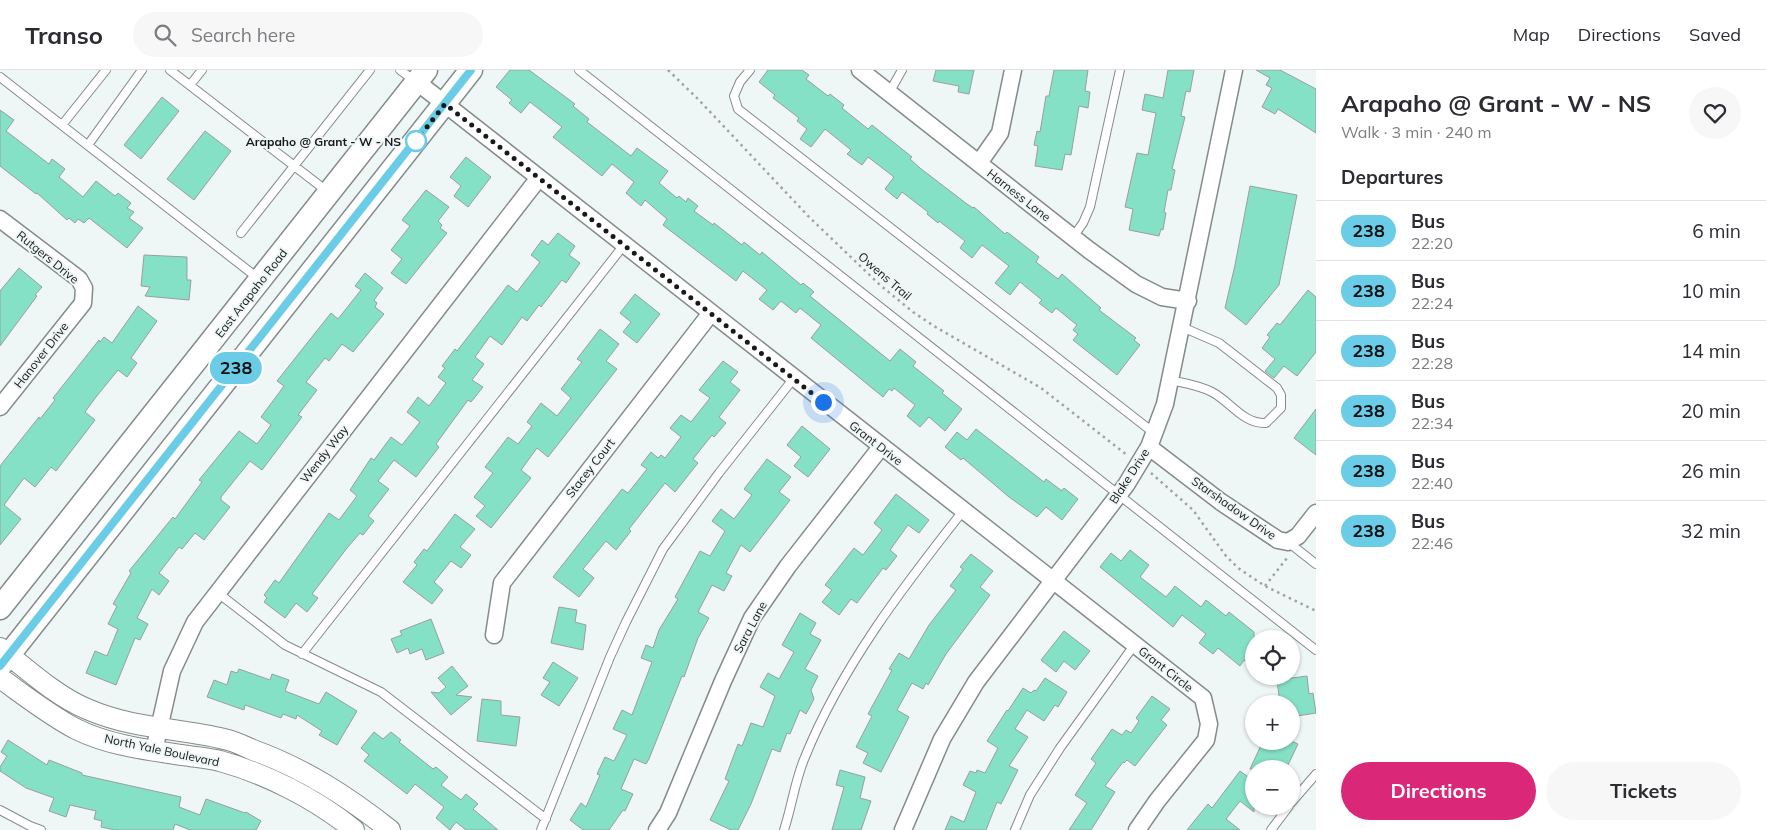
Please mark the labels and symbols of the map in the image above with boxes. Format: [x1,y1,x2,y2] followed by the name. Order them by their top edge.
[405,130,427,152] marker: Arapaho @ Grant - W - NS
[246,134,401,149] place label: Arapaho @ Grant - W - NS
[984,165,1054,225] street label: Harness Lane
[14,227,82,287] street label: Rutgers Drive
[212,246,290,340] street label: East Arapaho Road
[855,249,915,303] street label: Owens Trail
[11,319,71,391] street label: Hanover Drive
[207,352,265,384] line badge: 238
[811,390,836,415] your location
[846,418,906,468] street label: Grant Drive
[297,422,352,486] street label: Wendy Way
[562,435,618,501] street label: Stacey Court
[1106,446,1152,506] street label: Blake Drive
[1189,473,1279,543] street label: Starshadow Drive
[730,598,770,656] street label: Sara Lane
[1136,643,1196,695] street label: Grant Circle
[103,730,221,770] street label: North Yale Boulevard

